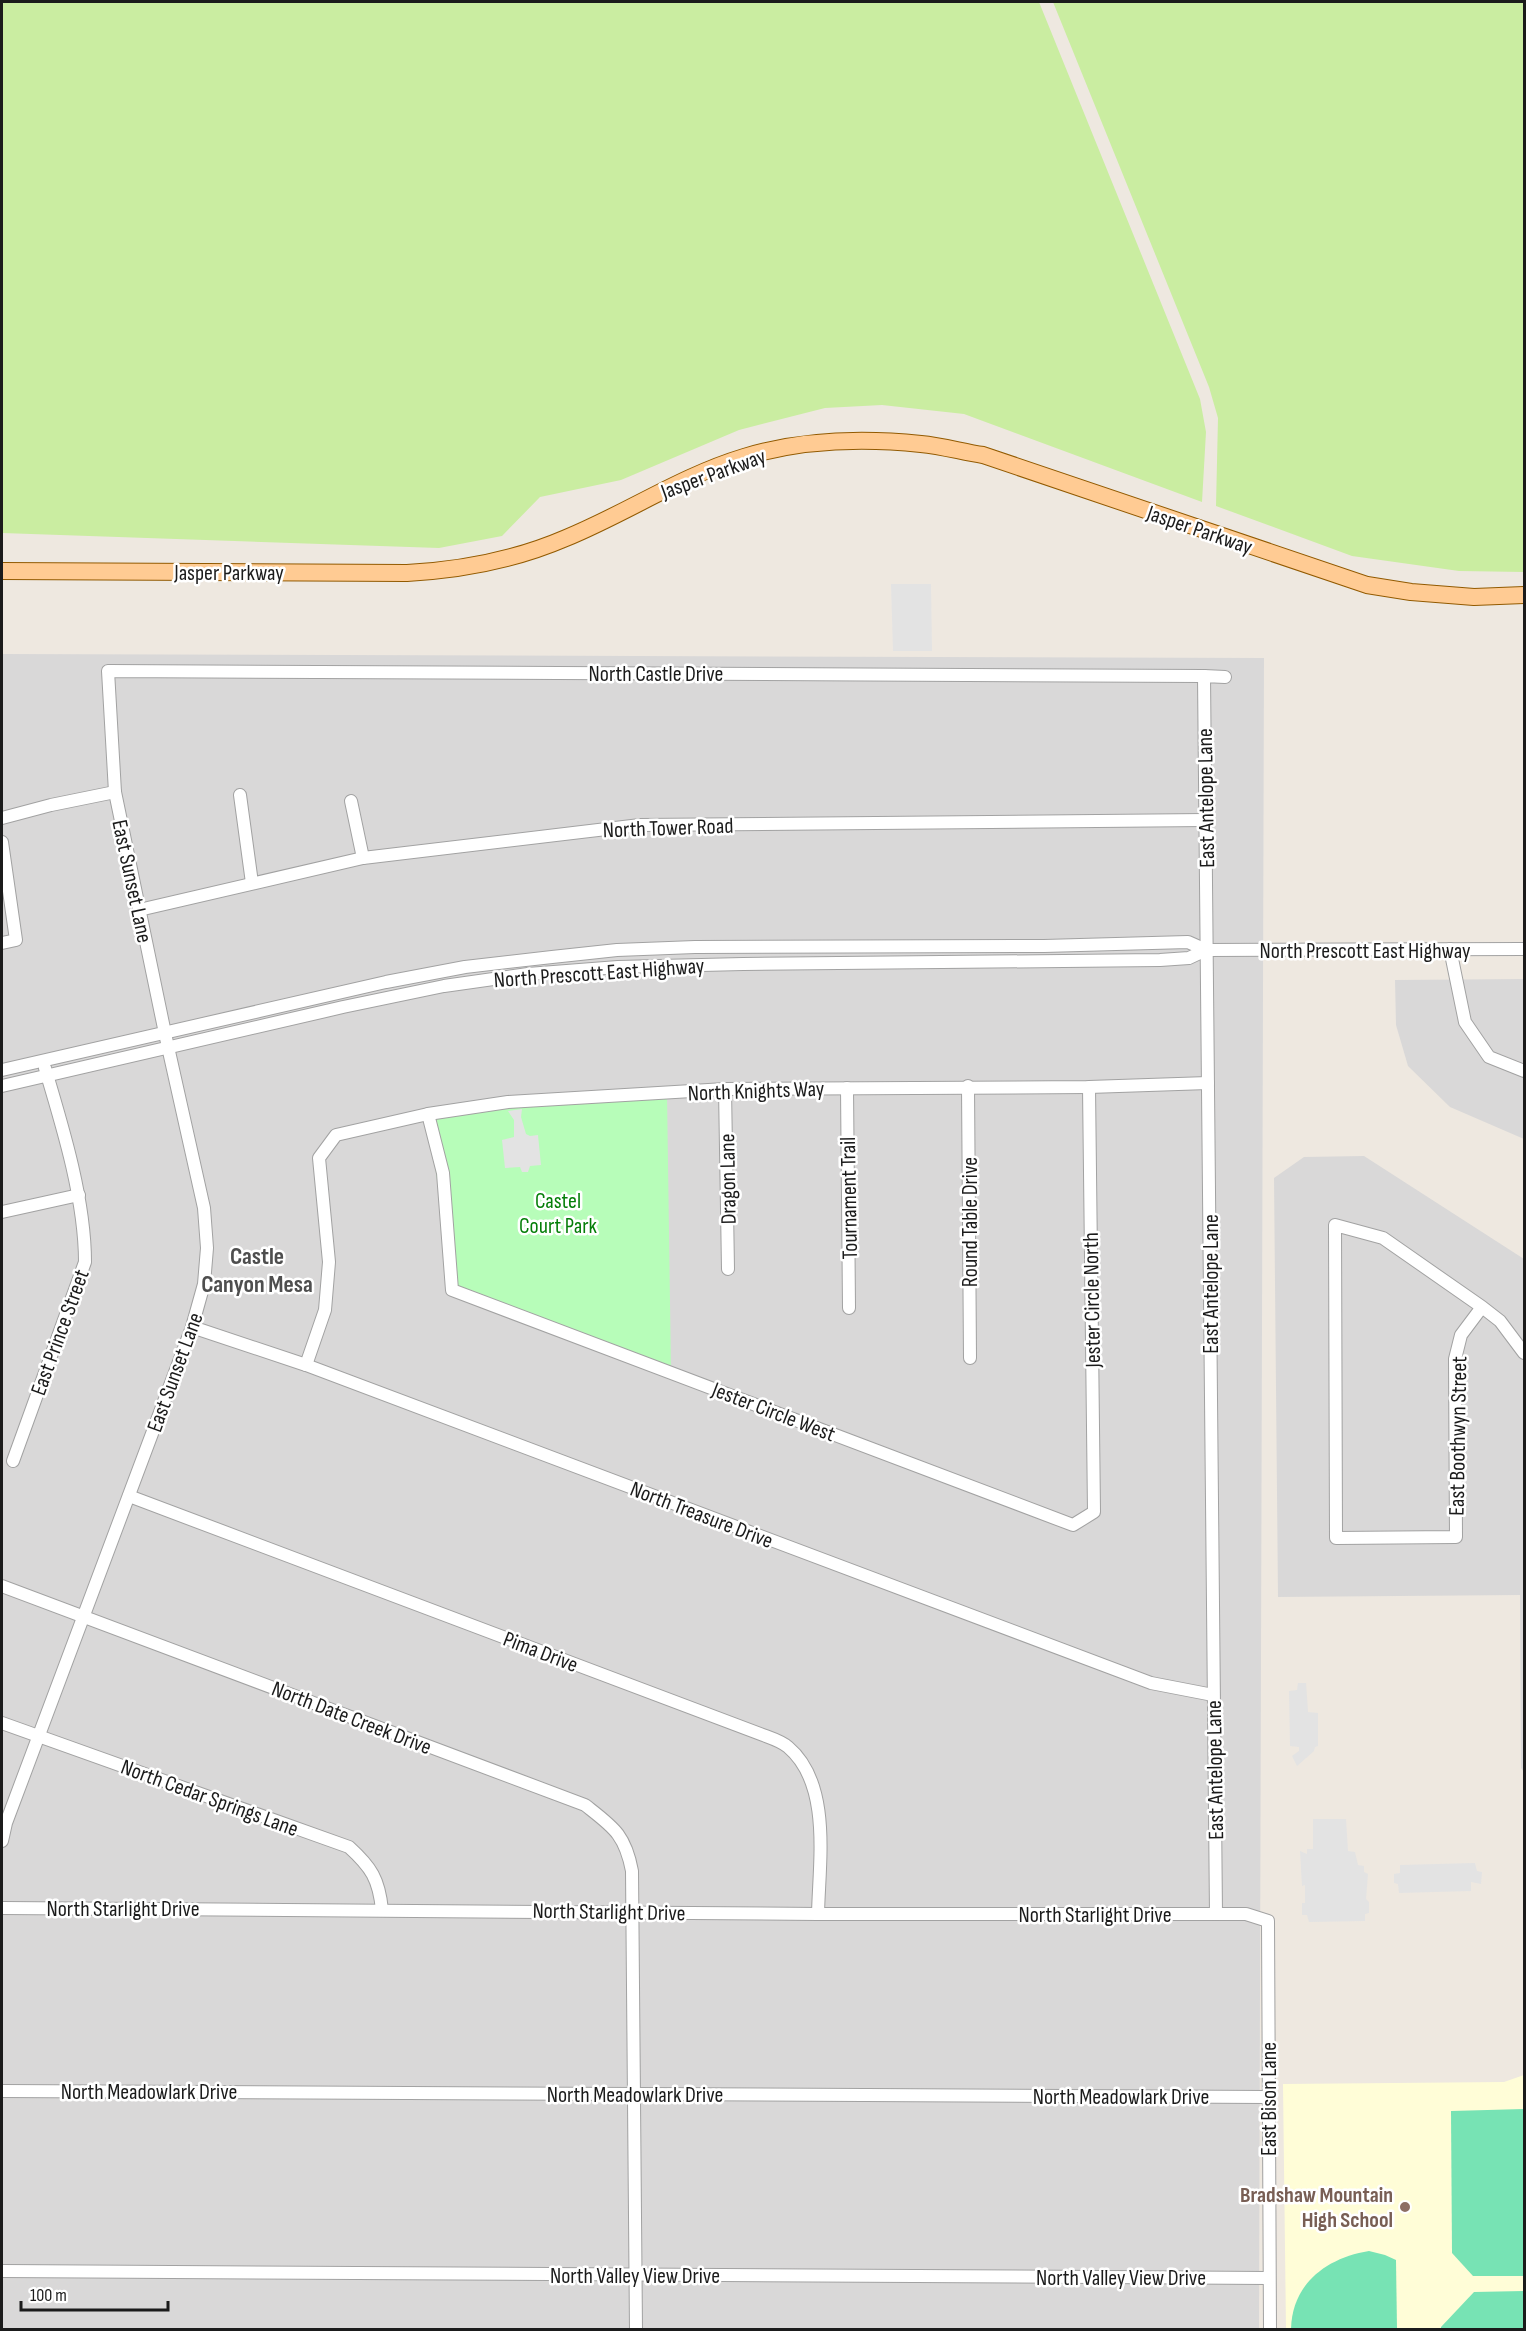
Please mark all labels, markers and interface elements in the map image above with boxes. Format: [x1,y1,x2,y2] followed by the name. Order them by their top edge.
[656,443,770,506] street label: Jasper Parkway
[1142,499,1256,561] street label: Jasper Parkway
[173,560,284,587] street label: Jasper Parkway
[589,661,723,688] street label: North Castle Drive
[1192,728,1221,868] street label: East Antelope Lane
[602,813,734,844] street label: North Tower Road
[105,817,158,945] street label: East Sunset Lane
[1260,938,1471,965] street label: North Prescott East Highway
[493,953,706,994] street label: North Prescott East Highway
[687,1076,825,1107] street label: North Knights Way
[714,1133,743,1225] street label: Dragon Lane
[835,1136,864,1260] street label: Tournament Trail
[957,1157,984,1287] street label: Round Table Drive
[519,1188,597,1240] park label: Castel Court Park
[1198,1214,1225,1354] street label: East Antelope Lane
[1078,1232,1107,1369] street label: Jester Circle North
[201,1242,313,1299] district label: Castle Canyon Mesa
[25,1266,96,1399] street label: East Prince Street
[141,1309,209,1436] street label: East Sunset Lane
[1444,1356,1473,1516] street label: East Boothwyn Street
[707,1376,839,1448] street label: Jester Circle West
[626,1476,777,1555] street label: North Treasure Drive
[499,1626,582,1679] street label: Pima Drive
[268,1675,435,1761] street label: North Date Creek Drive
[1201,1700,1230,1840] street label: East Antelope Lane
[117,1754,302,1843] street label: North Cedar Springs Lane
[47,1896,199,1923] street label: North Starlight Drive
[532,1898,686,1927] street label: North Starlight Drive
[1019,1902,1171,1929] street label: North Starlight Drive
[1256,2042,1283,2156] street label: East Bison Lane
[61,2079,237,2106] street label: North Meadowlark Drive
[547,2082,723,2109] street label: North Meadowlark Drive
[1033,2084,1209,2111] street label: North Meadowlark Drive
[1240,2182,1393,2234] place label: Bradshaw Mountain High School
[1398,2200,1412,2214] marker: Bradshaw Mountain High School
[550,2263,720,2290] street label: North Valley View Drive
[1036,2265,1206,2292] street label: North Valley View Drive
[21,2274,168,2312] scale bar
[30,2285,67,2306] text: 100 m

